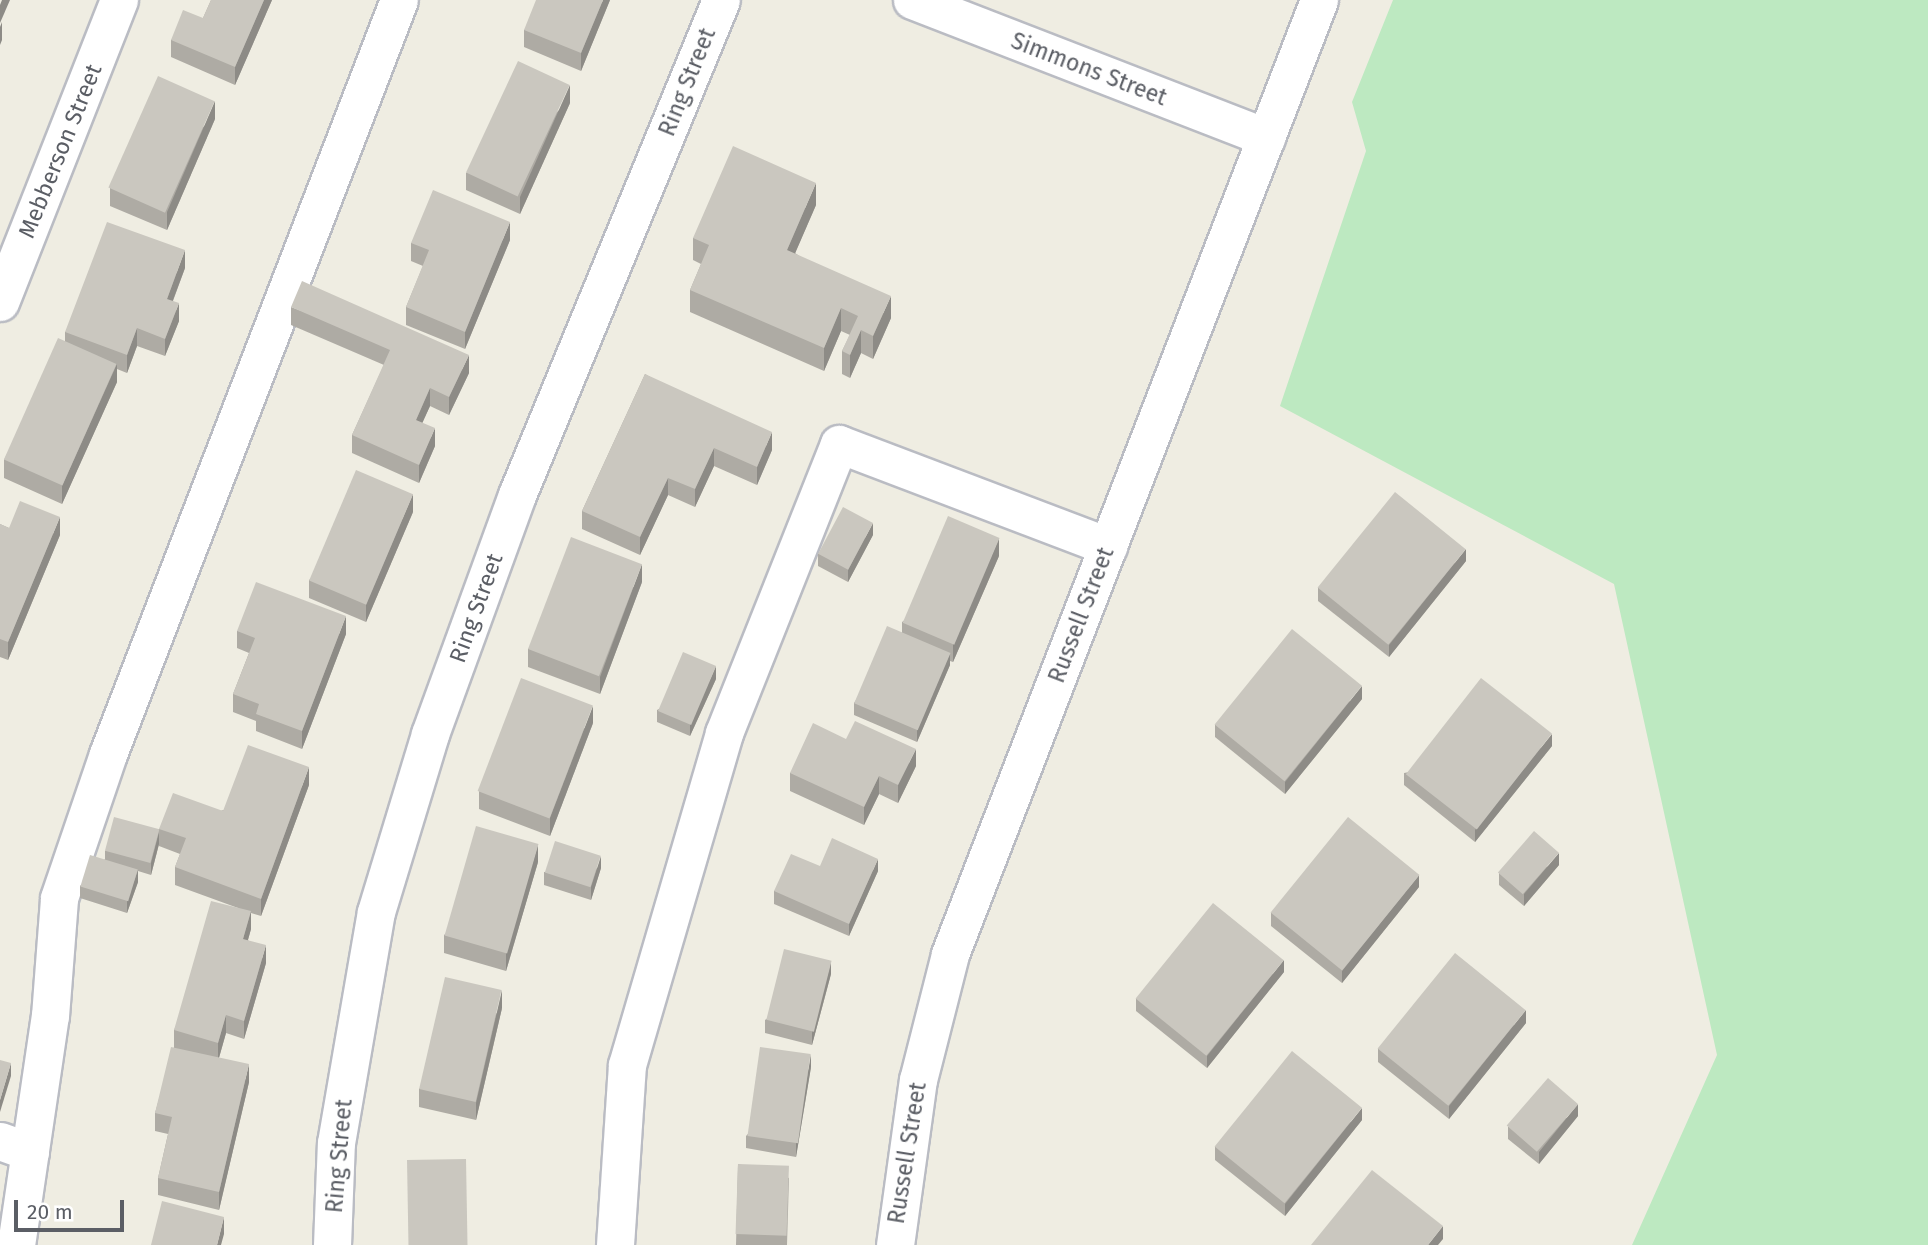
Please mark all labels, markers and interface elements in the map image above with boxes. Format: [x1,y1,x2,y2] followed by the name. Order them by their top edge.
[653,24,721,140] street label: Ring Street
[1007,27,1171,111] street label: Simmons Street
[13,60,107,242] street label: Mebberson Street
[1042,543,1120,687] street label: Russell Street
[443,550,509,666] street label: Ring Street
[882,1080,932,1226] street label: Russell Street
[320,1098,358,1214] street label: Ring Street
[18,1186,128,1230] scale bar
[27,1199,73,1225] text: 20 m

